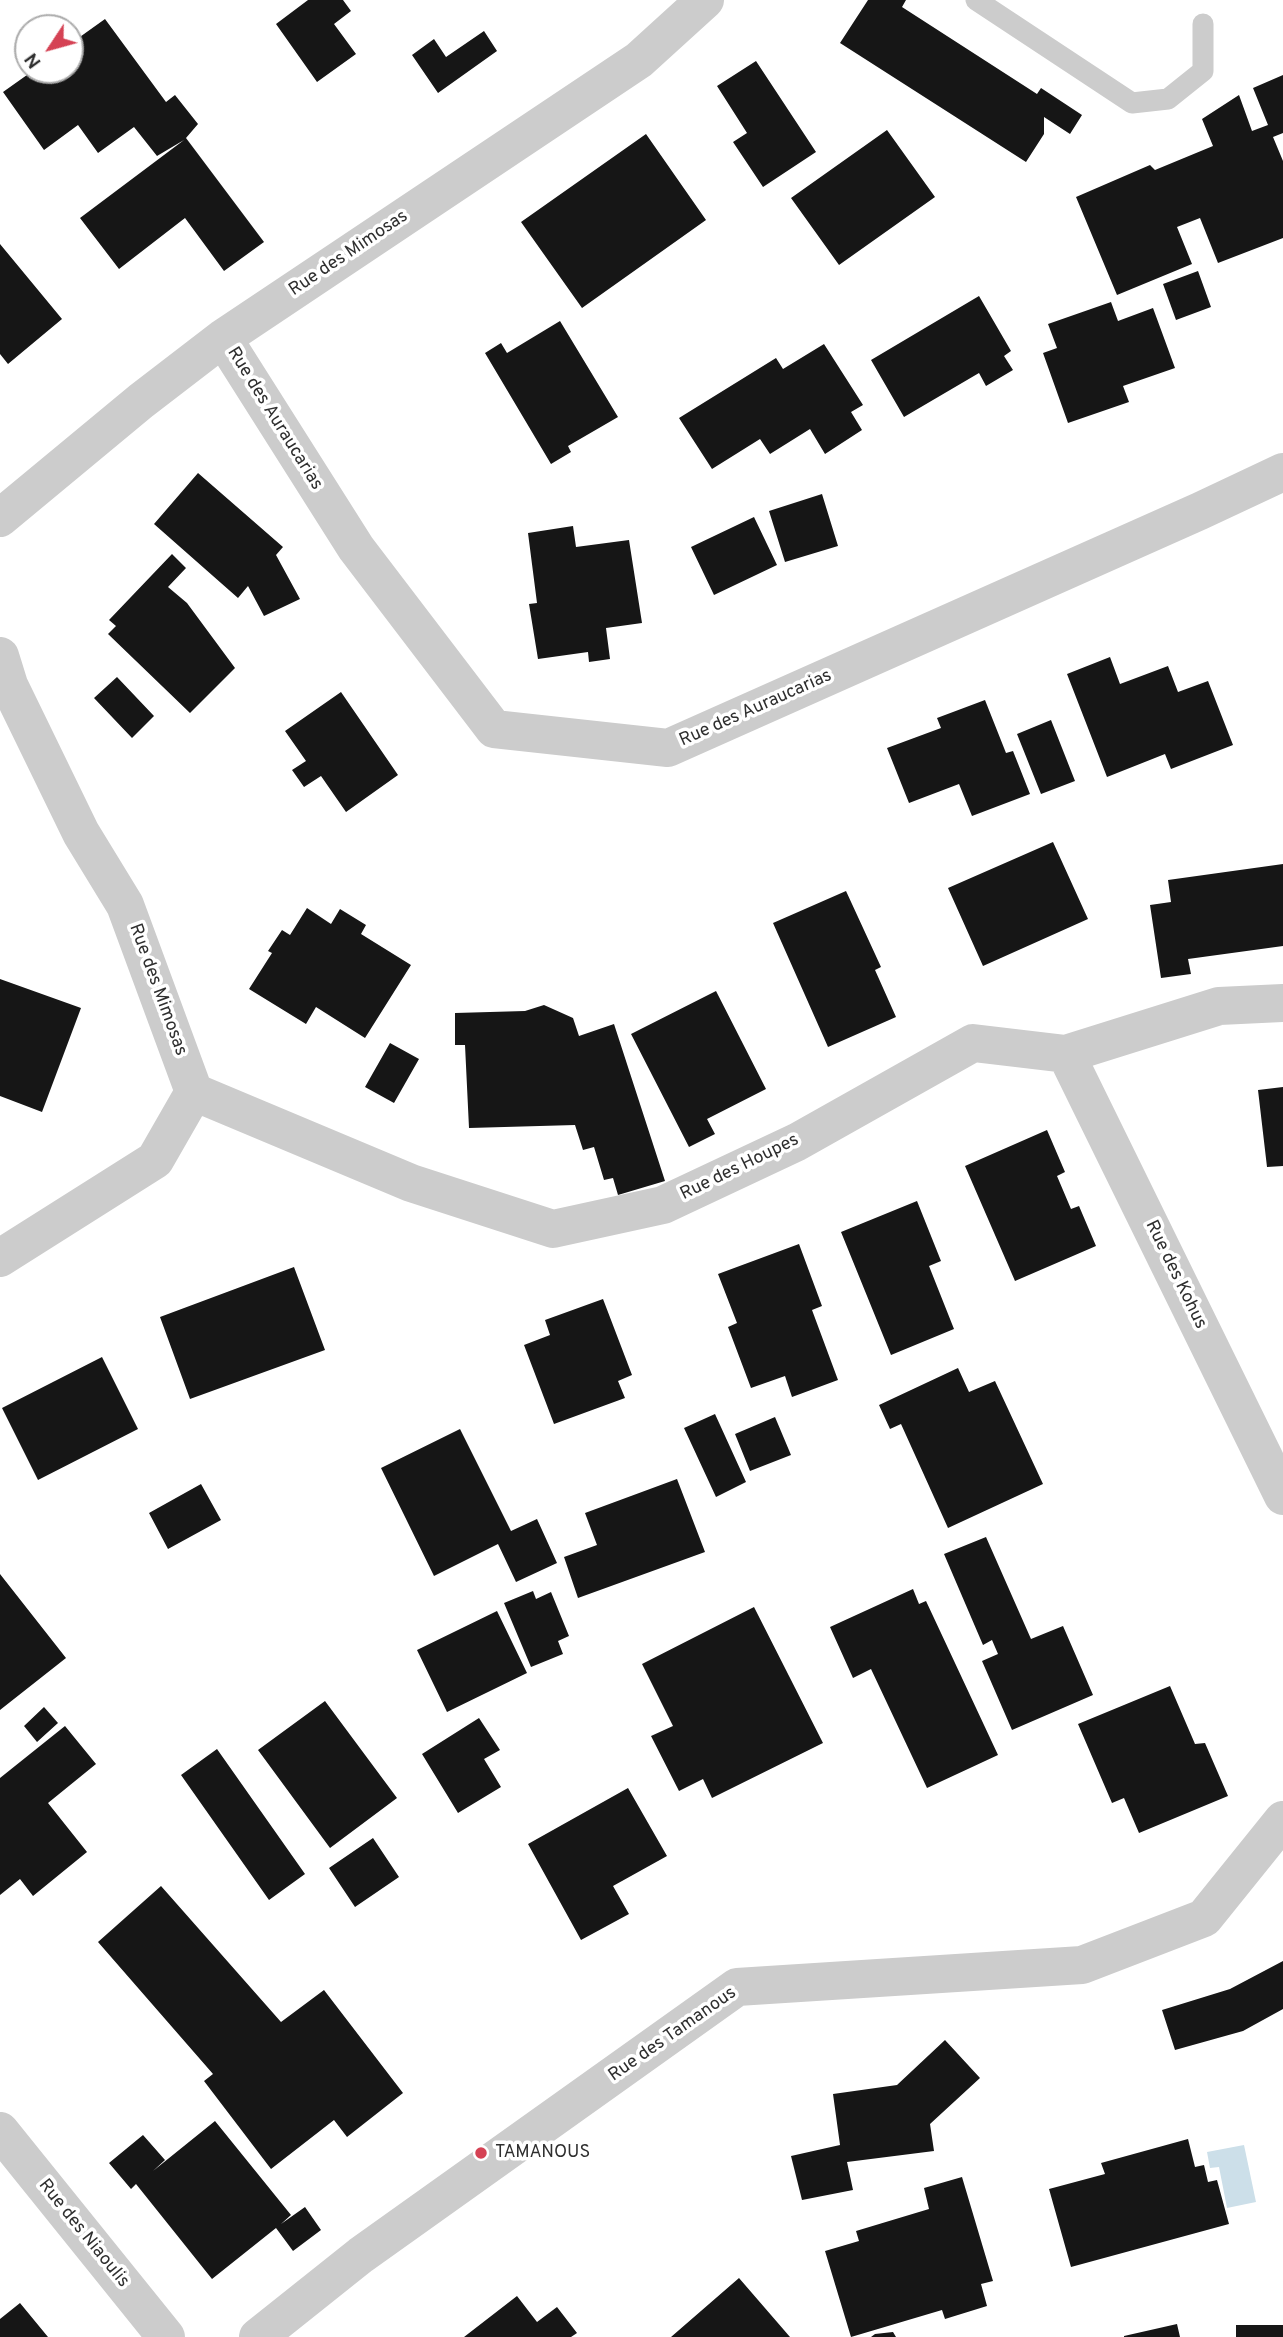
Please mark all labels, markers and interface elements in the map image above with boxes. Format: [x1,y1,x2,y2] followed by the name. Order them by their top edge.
[14,14,84,84] north arrow
[20,48,47,73] text: N
[286,206,412,302] street label: Rue des Mimosas
[221,344,327,494] street label: Rue des Auraucarias
[677,666,835,752] street label: Rue des Auraucarias
[123,921,191,1059] street label: Rue des Mimosas
[677,1130,803,1206] street label: Rue des Houpes
[1139,1217,1211,1333] street label: Rue des Kohus
[605,1983,741,2087] street label: Rue des Tamanous
[495,2142,590,2164] place label: TAMANOUS
[473,2145,489,2161] marker: TAMANOUS
[33,2176,133,2292] street label: Rue des Niaoulis

